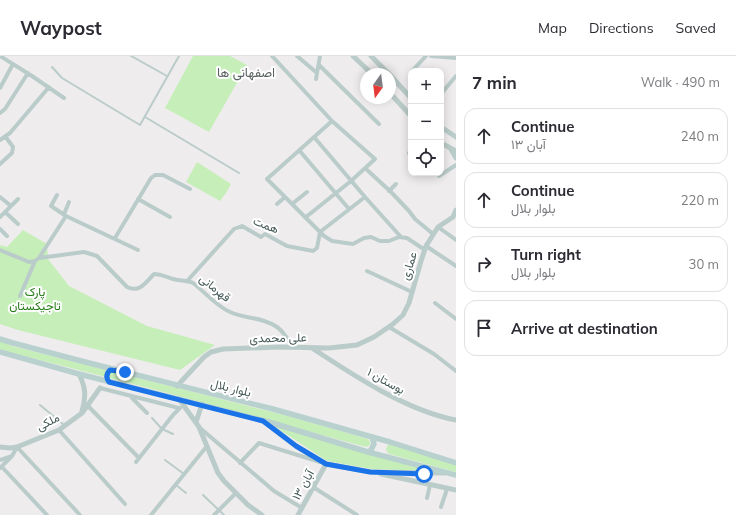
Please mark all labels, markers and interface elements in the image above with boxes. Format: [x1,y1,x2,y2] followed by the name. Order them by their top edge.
[20,16,102,40] text: Waypost
[538,19,567,37] text: Map
[589,19,654,37] text: Directions
[676,19,716,37] text: Saved
[217,64,275,81] district label: اصفهانی ها
[360,68,396,104] north arrow
[408,68,444,176] map controls
[408,68,444,104] button: +
[472,72,517,93] text: 7 min
[641,74,720,90] text: Walk · 490 m
[408,104,444,140] button: −
[511,117,574,136] text: Continue
[473,125,495,147] icon: ahead
[681,128,719,144] text: 240 m
[511,136,546,152] text: ۱۳ آبان
[408,140,444,176] button: locate
[511,181,574,200] text: Continue
[473,189,495,211] icon: ahead
[681,192,719,208] text: 220 m
[511,200,556,216] text: بلوار بلال
[251,213,281,236] street label: همت
[511,245,581,264] text: Turn right
[397,250,421,282] street label: عماری
[473,253,495,275] icon: right
[689,256,719,272] text: 30 m
[511,264,556,280] text: بلوار بلال
[196,270,234,306] street label: قهرمانی
[9,284,61,313] park label: پارک تاجیکستان
[473,317,495,339] icon: arrive
[511,319,658,338] text: Arrive at destination
[249,330,307,346] street label: علی محمدی
[116,363,134,381] route end
[364,364,408,398] street label: بوستان ۱
[209,375,253,401] street label: بلوار بلال
[34,409,62,435] street label: ملکی
[415,465,433,483] route start
[288,466,317,502] street label: ۱۳ آبان

